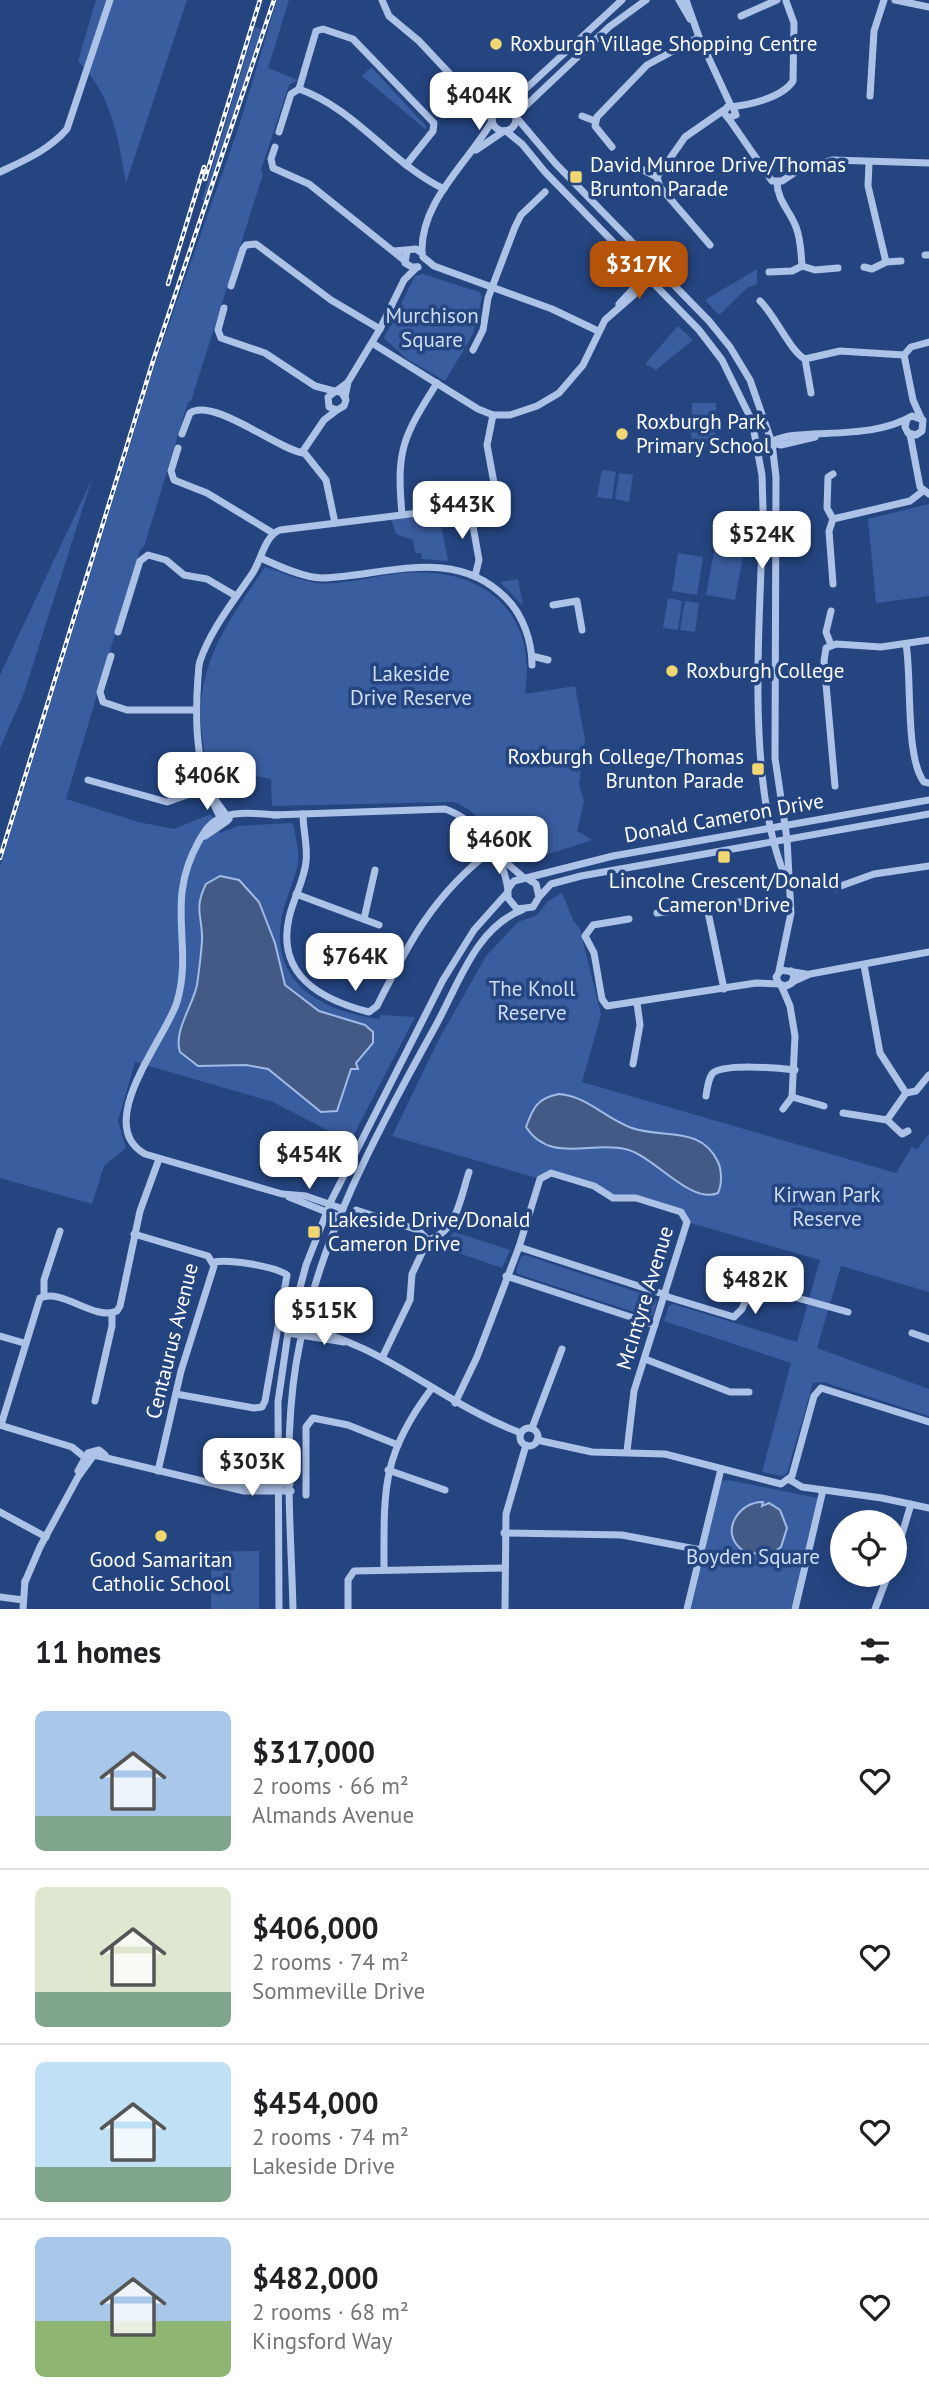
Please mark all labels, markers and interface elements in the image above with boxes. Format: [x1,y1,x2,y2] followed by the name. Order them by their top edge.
[510,30,817,57] place label: Roxburgh Village Shopping Centre
[488,36,504,52] marker: Roxburgh Village Shopping Centre
[430,72,528,132] pin: $404K
[446,80,512,109] text: $404K
[590,151,846,202] place label: David Munroe Drive/Thomas Brunton Parade
[568,169,584,185] marker: David Munroe Drive/Thomas Brunton Parade
[590,242,688,301] pin: $317K
[606,249,672,278] text: $317K
[385,302,479,353] park label: Murchison Square
[636,408,770,459] place label: Roxburgh Park Primary School
[614,426,630,442] marker: Roxburgh Park Primary School
[413,482,511,541] pin: $443K
[429,489,495,518] text: $443K
[713,512,811,571] pin: $524K
[729,519,795,548] text: $524K
[686,657,844,684] place label: Roxburgh College
[350,660,472,711] park label: Lakeside Drive Reserve
[664,663,680,679] marker: Roxburgh College
[507,743,744,794] place label: Roxburgh College/Thomas Brunton Parade
[158,752,256,812] pin: $406K
[174,760,240,789] text: $406K
[750,761,766,777] marker: Roxburgh College/Thomas Brunton Parade
[622,787,826,848] street label: Donald Cameron Drive
[450,816,548,876] pin: $460K
[466,824,532,853] text: $460K
[716,849,732,865] marker: Lincolne Crescent/Donald Cameron Drive
[609,867,839,918] place label: Lincolne Crescent/Donald Cameron Drive
[306,934,404,993] pin: $764K
[322,941,388,970] text: $764K
[489,975,575,1026] park label: The Knoll Reserve
[260,1132,358,1191] pin: $454K
[276,1139,342,1168] text: $454K
[773,1181,881,1232] park label: Kirwan Park Reserve
[328,1206,530,1257] place label: Lakeside Drive/Donald Cameron Drive
[610,1223,679,1373] street label: McIntyre Avenue
[306,1224,322,1240] marker: Lakeside Drive/Donald Cameron Drive
[706,1256,804,1316] pin: $482K
[139,1260,204,1422] street label: Centaurus Avenue
[722,1264,788,1293] text: $482K
[275,1288,373,1347] pin: $515K
[291,1295,357,1324] text: $515K
[203,1438,301,1498] pin: $303K
[219,1446,285,1475] text: $303K
[830,1510,907,1587] map controls
[830,1510,907,1587] button: locate
[153,1528,169,1544] marker: Good Samaritan Catholic School
[686,1543,820,1570] park label: Boyden Square
[89,1546,233,1597] place label: Good Samaritan Catholic School
[35,1632,161,1671] text: 11 homes
[856,1632,894,1670] icon: filters
[252,1732,375,1771] text: $317,000
[91,1739,175,1823] icon: home
[856,1762,894,1800] icon: heart
[252,1771,409,1800] text: 2 rooms · 66 m²
[252,1800,414,1829] text: Almands Avenue
[252,1908,379,1947] text: $406,000
[91,1915,175,1999] icon: home
[856,1938,894,1976] icon: heart
[252,1947,409,1976] text: 2 rooms · 74 m²
[252,1976,425,2005] text: Sommeville Drive
[252,2083,379,2122] text: $454,000
[91,2090,175,2174] icon: home
[856,2113,894,2151] icon: heart
[252,2122,409,2151] text: 2 rooms · 74 m²
[252,2151,395,2180] text: Lakeside Drive
[252,2258,379,2297] text: $482,000
[91,2265,175,2349] icon: home
[856,2288,894,2326] icon: heart
[252,2297,409,2326] text: 2 rooms · 68 m²
[252,2326,392,2355] text: Kingsford Way

